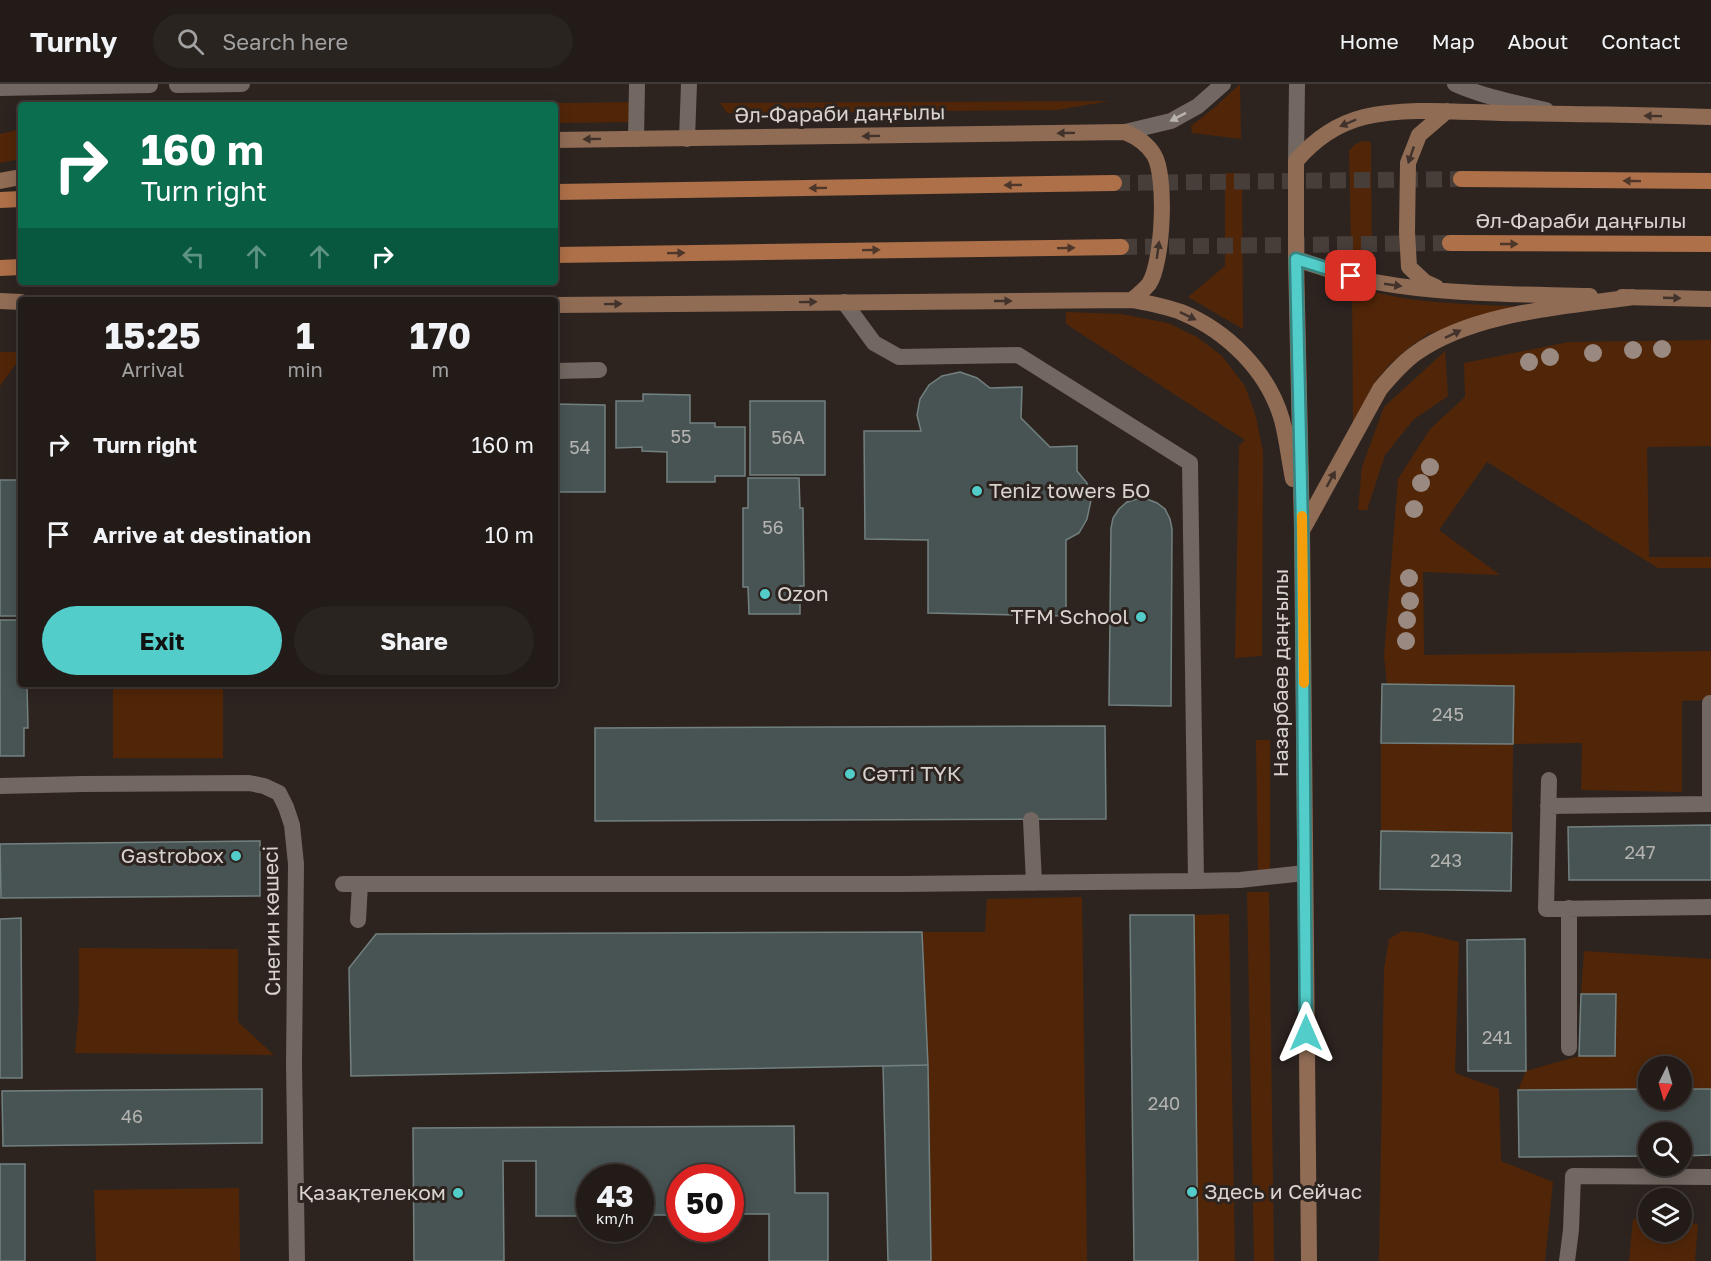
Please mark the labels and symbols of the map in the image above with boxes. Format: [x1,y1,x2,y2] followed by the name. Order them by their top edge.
[734,98,946,128] street label: Әл-Фараби даңғылы
[1643,111,1662,120] one-way arrow
[1170,112,1187,121] one-way arrow
[1339,119,1357,128] one-way arrow
[1057,128,1076,138] one-way arrow
[862,131,881,141] one-way arrow
[583,135,602,144] one-way arrow
[1406,146,1416,164] one-way arrow
[1622,176,1641,186] one-way arrow
[1004,180,1023,189] one-way arrow
[809,183,828,193] one-way arrow
[1475,207,1687,233] street label: Әл-Фараби даңғылы
[1499,239,1518,249] one-way arrow
[1154,241,1163,260] one-way arrow
[1057,243,1076,252] one-way arrow
[862,245,881,255] one-way arrow
[667,248,686,258] one-way arrow
[1325,250,1376,301] pin
[1383,280,1402,289] one-way arrow
[1662,293,1681,303] one-way arrow
[994,296,1013,306] one-way arrow
[799,298,818,307] one-way arrow
[604,299,623,309] one-way arrow
[1179,311,1196,320] one-way arrow
[1444,329,1462,339] one-way arrow
[671,425,691,447] house number: 55
[771,426,805,448] house number: 56А
[569,436,591,458] house number: 54
[1326,470,1336,487] one-way arrow
[989,477,1151,503] place label: Teniz towers БО
[970,484,984,498] marker: Teniz towers БО
[762,516,784,538] house number: 56
[1267,569,1293,777] street label: Назарбаев даңғылы
[777,580,829,606] place label: Ozon
[758,587,772,601] marker: Ozon
[1010,603,1129,629] place label: TFM School
[1134,610,1148,624] marker: TFM School
[1432,703,1464,725] house number: 245
[862,760,962,786] place label: Сәтті ТҮК
[843,767,857,781] marker: Сәтті ТҮК
[1625,841,1655,863] house number: 247
[121,842,224,868] place label: Gastrobox
[257,846,285,996] street label: Снегин көшесі
[229,849,243,863] marker: Gastrobox
[1430,849,1462,871] house number: 243
[1274,1001,1338,1065] position arrow
[1482,1026,1512,1048] house number: 241
[1638,1056,1692,1110] north arrow
[1148,1092,1180,1114] house number: 240
[121,1105,143,1127] house number: 46
[666,1164,744,1242] speed limit sign: 50
[1204,1178,1362,1204] place label: Здесь и Сейчас
[298,1179,446,1205] place label: Қазақтелеком
[1185,1185,1199,1199] marker: Здесь и Сейчас
[451,1186,465,1200] marker: Қазақтелеком

